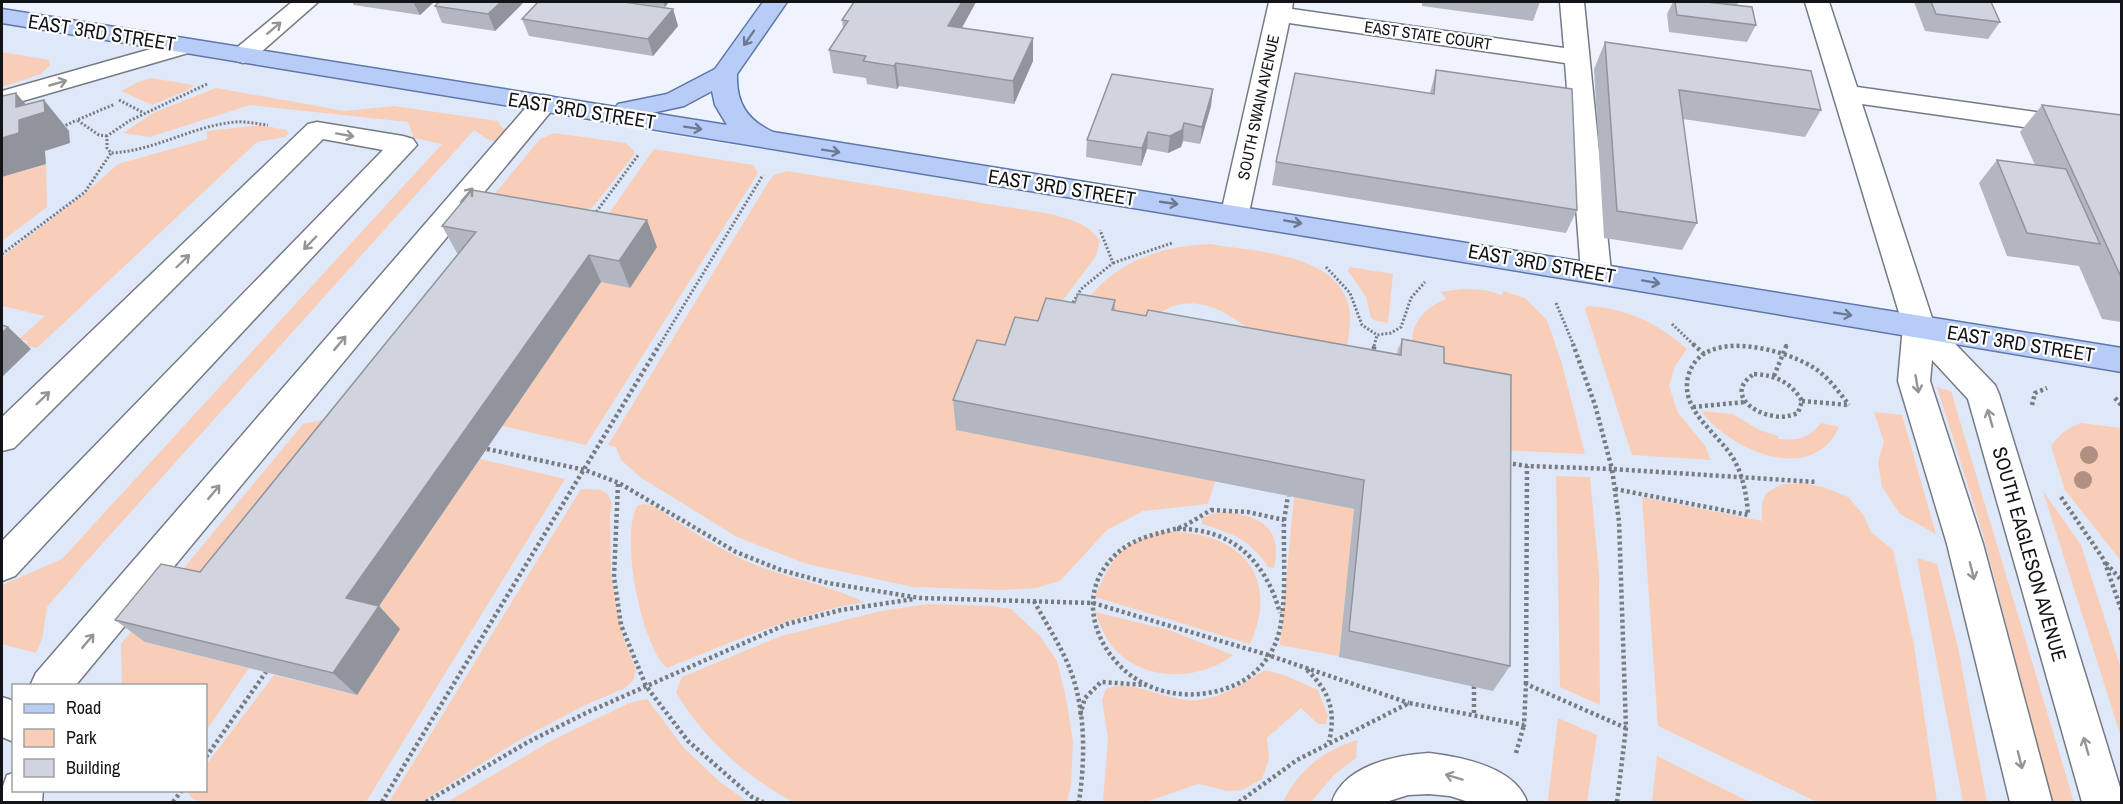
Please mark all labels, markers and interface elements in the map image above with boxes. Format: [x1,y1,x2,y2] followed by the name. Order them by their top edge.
[26,7,178,57] street label: EAST 3RD STREET
[1363,15,1493,55] street label: EAST STATE COURT
[266,21,281,35] one-way arrow
[743,29,755,46] one-way arrow
[1232,32,1284,182] street label: SOUTH SWAIN AVENUE
[48,77,67,88] one-way arrow
[506,85,658,135] street label: EAST 3RD STREET
[682,123,702,134] one-way arrow
[334,129,354,140] one-way arrow
[821,145,841,156] one-way arrow
[986,162,1138,212] street label: EAST 3RD STREET
[460,187,473,203] one-way arrow
[1159,198,1179,209] one-way arrow
[1282,216,1302,227] one-way arrow
[302,235,317,250] one-way arrow
[1466,237,1618,289] street label: EAST 3RD STREET
[175,254,190,269] one-way arrow
[1640,276,1660,287] one-way arrow
[1833,308,1852,319] one-way arrow
[1945,318,2097,368] street label: EAST 3RD STREET
[333,336,347,351] one-way arrow
[1911,374,1922,393] one-way arrow
[36,390,51,405] one-way arrow
[1984,409,1995,428] one-way arrow
[1986,444,2074,664] street label: SOUTH EAGLESON AVENUE
[207,485,221,500] one-way arrow
[1967,561,1979,580] one-way arrow
[81,634,95,649] one-way arrow
[12,684,207,792] legend
[66,695,101,720] text: Road
[66,725,97,750] text: Park
[2080,737,2091,756] one-way arrow
[2014,750,2026,769] one-way arrow
[66,755,121,780] text: Building
[1445,771,1464,782] one-way arrow

